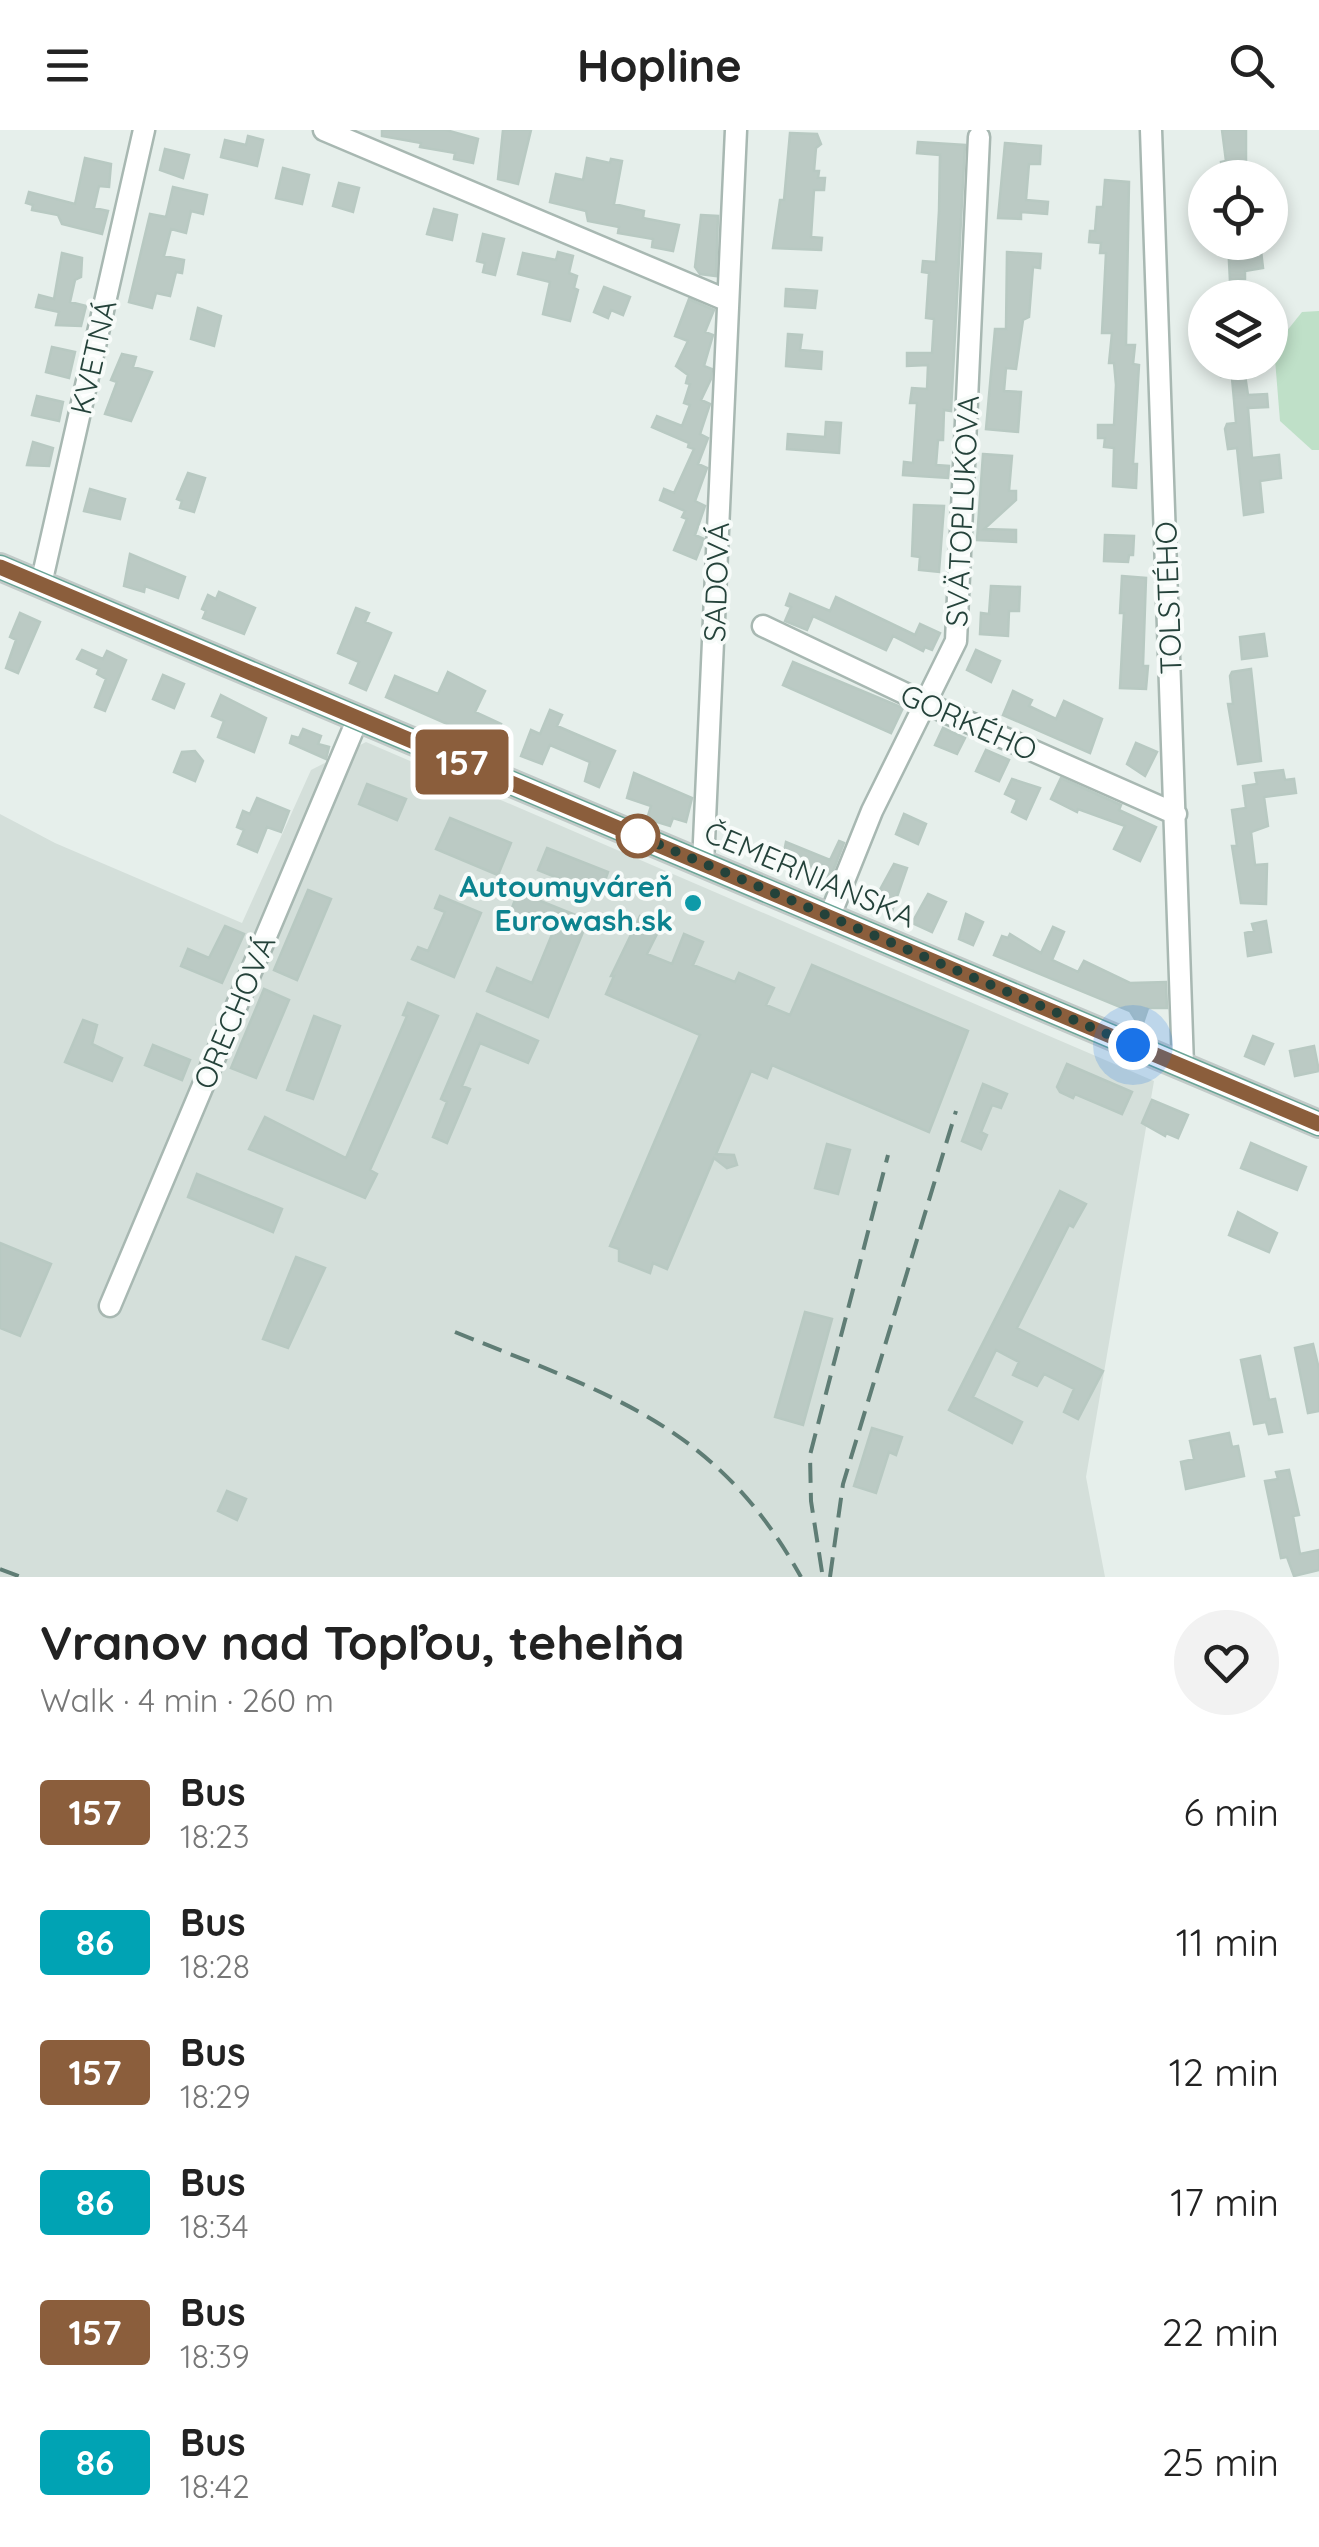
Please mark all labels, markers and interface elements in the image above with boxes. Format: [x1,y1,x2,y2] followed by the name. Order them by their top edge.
[577,37,742,93] text: Hopline
[40,38,95,93] icon: menu
[1224,38,1279,93] icon: search
[1188,160,1288,380] map controls
[1188,160,1288,260] button: locate
[1188,280,1288,380] button: layers
[61,296,125,418] street label: KVETNÁ
[937,394,987,628] street label: SVÄTOPLUKOVA
[695,521,737,643] street label: SADOVÁ
[1146,521,1190,675] street label: TOLSTÉHO
[895,675,1043,769] street label: GORKÉHO
[404,730,520,794] line badge: 157
[436,740,489,784] text: 157
[699,812,921,936] street label: ČEMERNIANSKA
[617,815,659,857] unlabelled marker
[459,867,673,939] place label: Autoumyváreň Eurowash.sk
[682,892,704,914] marker: Autoumyváreň Eurowash.sk
[185,929,283,1095] street label: ORECHOVÁ
[1108,1020,1158,1070] your location
[1174,1610,1279,1715] button: heart
[40,1612,685,1672] text: Vranov nad Topľou, tehelňa
[40,1680,334,1720] text: Walk · 4 min · 260 m
[180,1768,246,1816] text: Bus
[1183,1788,1279,1836] text: 6 min
[69,1790,122,1834] text: 157
[180,1816,250,1856] text: 18:23
[180,1898,246,1946] text: Bus
[1176,1918,1279,1966] text: 11 min
[76,1920,114,1964] text: 86
[180,1946,250,1986] text: 18:28
[180,2028,246,2076] text: Bus
[1169,2048,1279,2096] text: 12 min
[69,2050,122,2094] text: 157
[180,2076,251,2116] text: 18:29
[180,2158,246,2206] text: Bus
[1170,2178,1279,2226] text: 17 min
[76,2180,114,2224] text: 86
[180,2206,249,2246] text: 18:34
[180,2288,246,2336] text: Bus
[1162,2308,1279,2356] text: 22 min
[69,2310,122,2354] text: 157
[180,2336,250,2376] text: 18:39
[180,2418,246,2466] text: Bus
[1162,2438,1279,2486] text: 25 min
[76,2440,114,2484] text: 86
[180,2466,250,2506] text: 18:42

